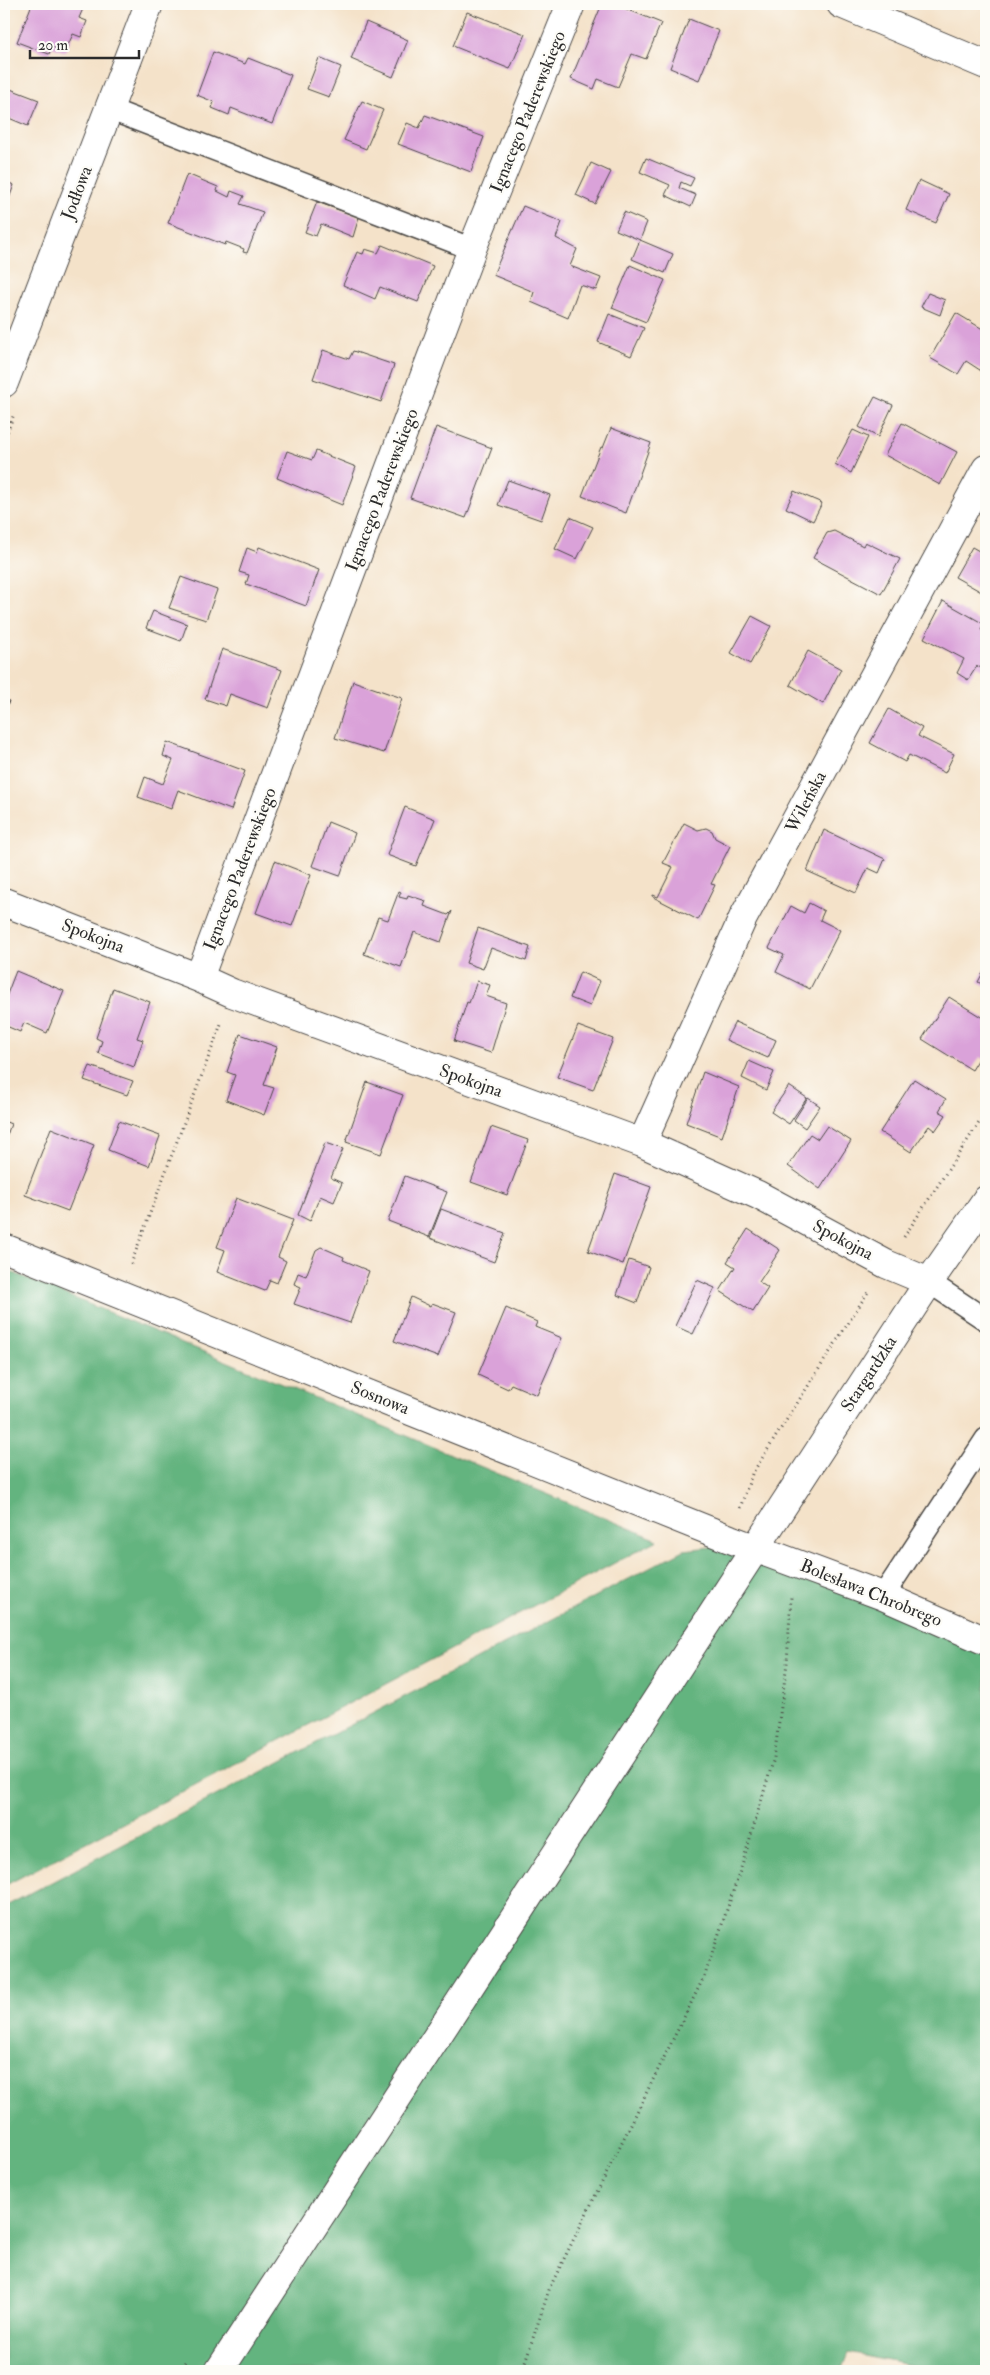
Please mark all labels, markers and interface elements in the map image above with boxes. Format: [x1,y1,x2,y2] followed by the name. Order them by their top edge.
[485,27,571,196] street label: Ignacego Paderewskiego
[30,28,139,60] scale bar
[38,36,68,55] text: 20 m
[56,162,98,224] street label: Jodłowa
[340,405,424,575] street label: Ignacego Paderewskiego
[780,767,832,838] street label: Wileńska
[198,784,282,954] street label: Ignacego Paderewskiego
[58,914,128,959] street label: Spokojna
[436,1059,506,1103] street label: Spokojna
[809,1214,878,1266] street label: Spokojna
[836,1331,902,1416] street label: Stargardzka
[347,1376,413,1420] street label: Sosnowa
[797,1554,946,1632] street label: Bolesława Chrobrego

